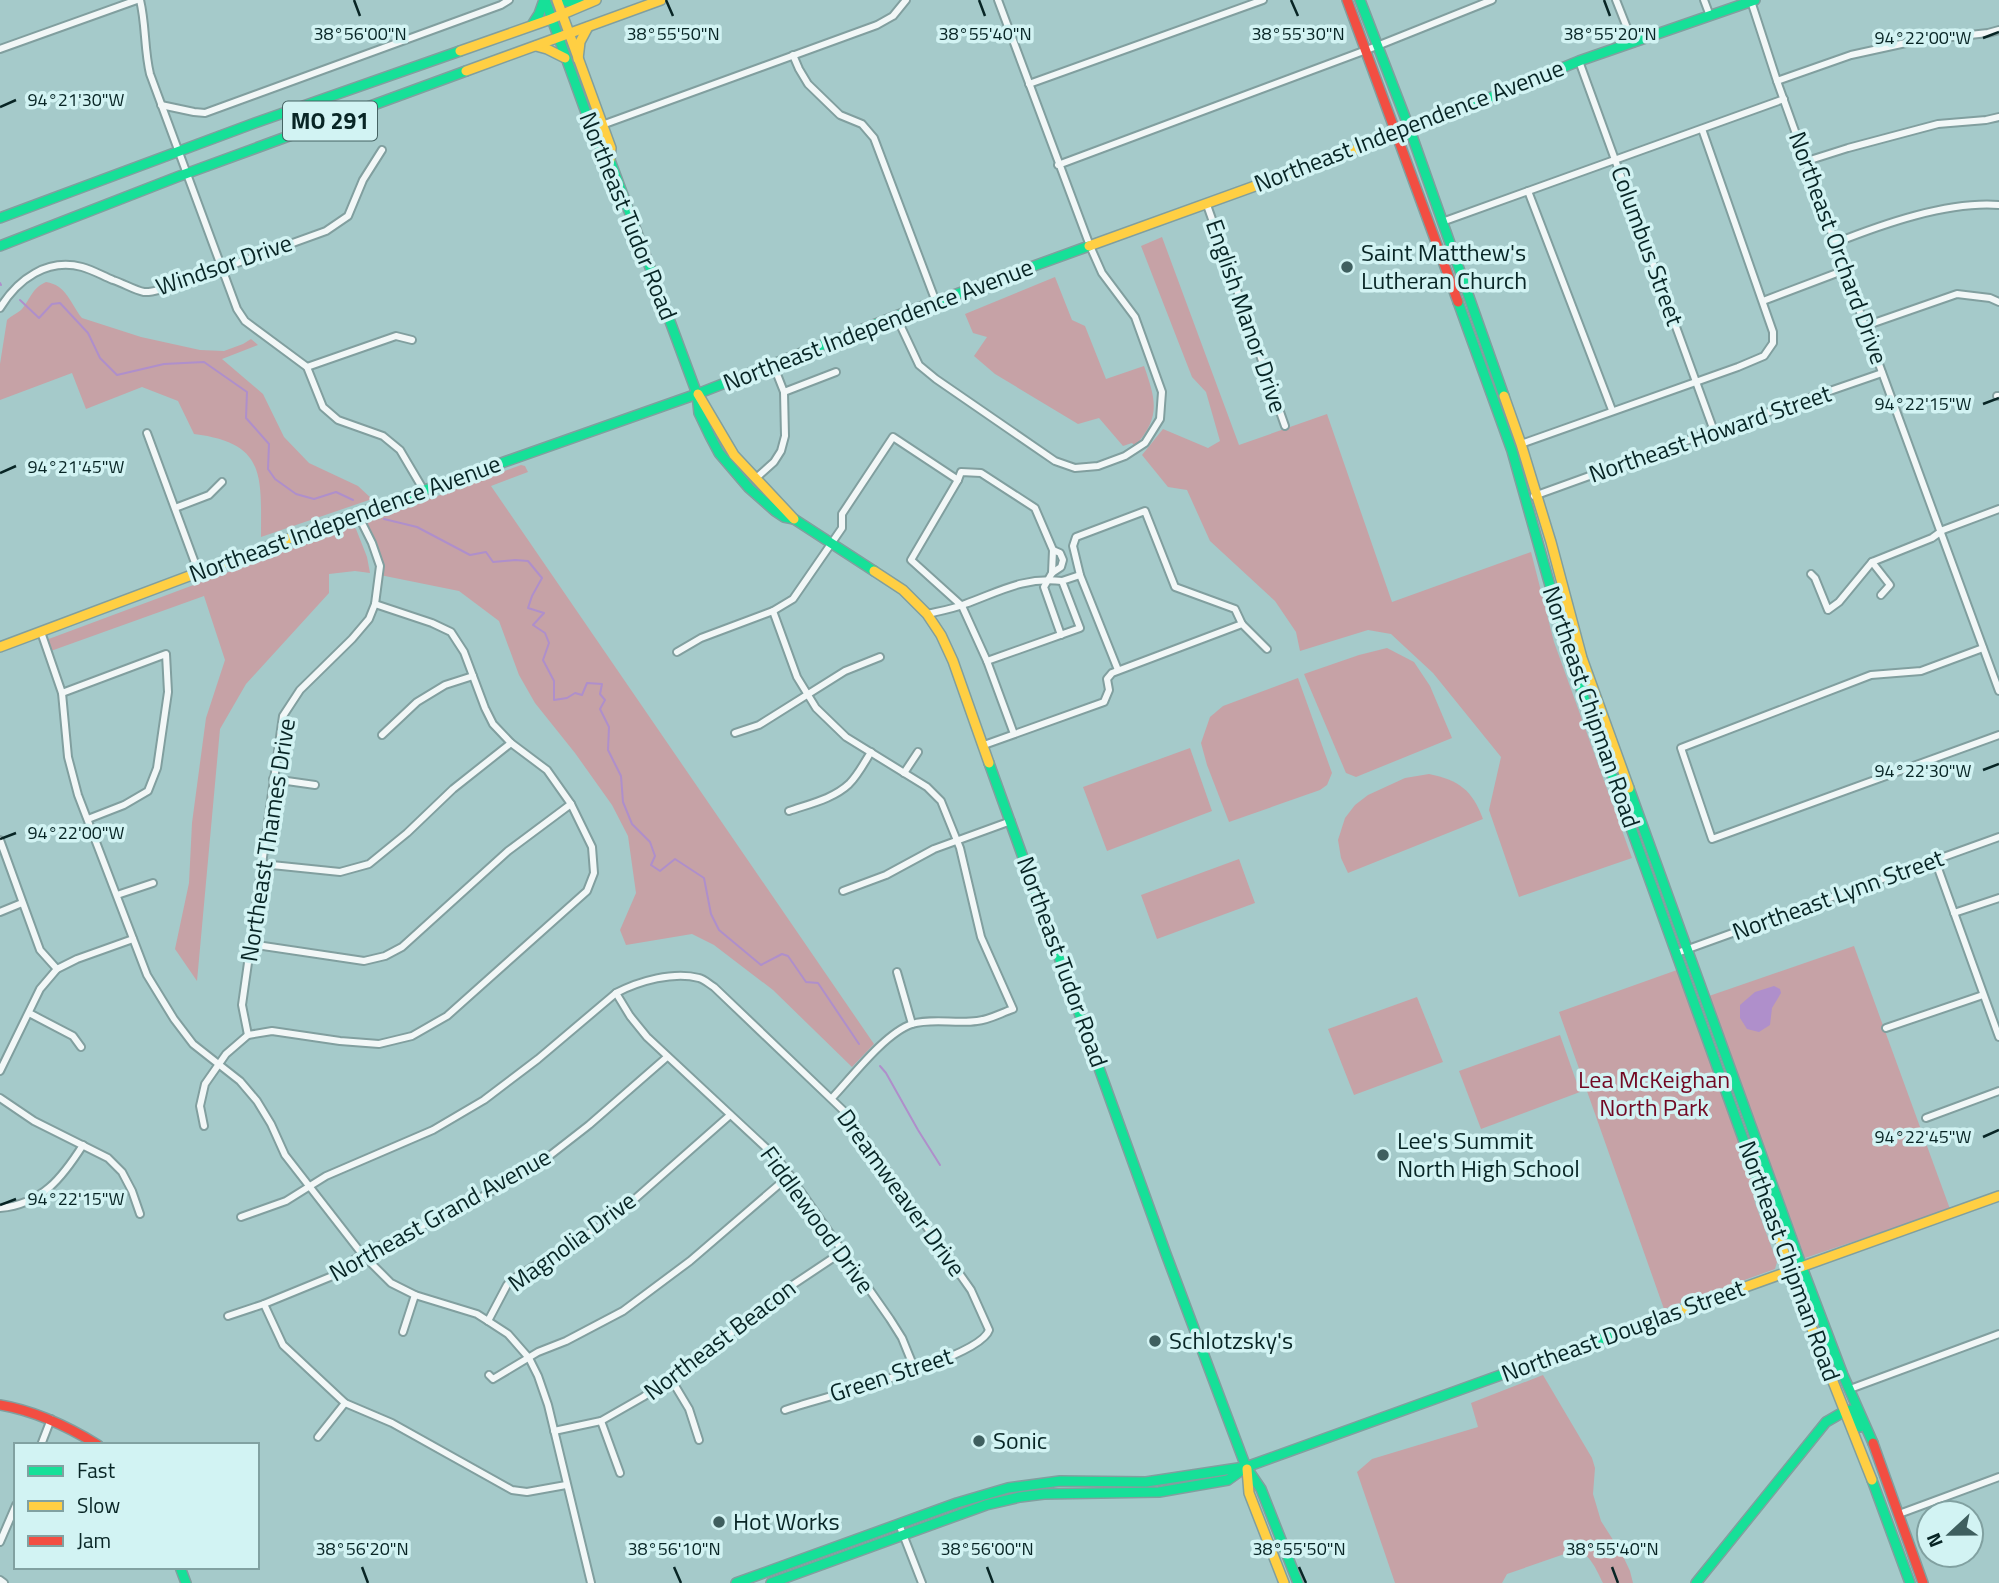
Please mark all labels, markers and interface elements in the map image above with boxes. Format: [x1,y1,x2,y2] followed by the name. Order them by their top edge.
[313,20,407,47] text: 38°56'00"N
[626,20,720,47] text: 38°55'50"N
[938,20,1032,47] text: 38°55'40"N
[1251,20,1345,47] text: 38°55'30"N
[1563,20,1657,47] text: 38°55'20"N
[1875,24,1972,51] text: 94°22'00"W
[1249,49,1569,201] street label: Northeast Independence Avenue
[28,86,125,113] text: 94°21'30"W
[283,102,377,140] road number: MO 291
[571,106,687,325] street label: Northeast Tudor Road
[1780,126,1898,369] street label: Northeast Orchard Drive
[1602,161,1694,331] street label: Columbus Street
[1197,214,1297,417] street label: English Manor Drive
[151,224,297,304] street label: Windsor Drive
[1361,234,1527,298] place label: Saint Matthew's Lutheran Church
[718,248,1038,400] street label: Northeast Independence Avenue
[1339,259,1355,275] marker: Saint Matthew's Lutheran Church
[1584,374,1836,491] street label: Northeast Howard Street
[1875,390,1972,417] text: 94°22'15"W
[184,445,505,591] street label: Northeast Independence Avenue
[28,453,125,480] text: 94°21'45"W
[1534,581,1650,832] street label: Northeast Chipman Road
[230,716,304,964] street label: Northeast Thames Drive
[1875,757,1972,784] text: 94°22'30"W
[28,819,125,846] text: 94°22'00"W
[1727,839,1949,949] street label: Northeast Lynn Street
[1008,851,1118,1072] street label: Northeast Tudor Road
[1578,1061,1730,1125] park label: Lea McKeighan North Park
[829,1101,975,1284] street label: Dreamweaver Drive
[1397,1122,1580,1186] place label: Lee's Summit North High School
[1875,1123,1972,1150] text: 94°22'45"W
[1730,1135,1850,1386] street label: Northeast Chipman Road
[322,1138,557,1290] street label: Northeast Grand Avenue
[752,1138,884,1301] street label: Fiddlewood Drive
[1375,1147,1391,1163] marker: Lee's Summit North High School
[500,1182,643,1300] street label: Magnolia Drive
[28,1185,125,1212] text: 94°22'15"W
[1496,1269,1750,1391] street label: Northeast Douglas Street
[636,1270,803,1408] street label: Northeast Beacon
[1169,1322,1293,1358] place label: Schlotzsky's
[1147,1333,1163,1349] marker: Schlotzsky's
[825,1337,957,1411] street label: Green Street
[993,1422,1047,1458] place label: Sonic
[971,1433,987,1449] marker: Sonic
[14,1443,259,1569] legend
[77,1454,116,1486] text: Fast
[77,1489,120,1521] text: Slow
[1915,1499,1985,1569] north arrow
[733,1503,840,1539] place label: Hot Works
[711,1514,727,1530] marker: Hot Works
[77,1524,111,1556] text: Jam
[1918,1529,1950,1552] text: N
[315,1535,409,1562] text: 38°56'20"N
[627,1535,721,1562] text: 38°56'10"N
[940,1535,1034,1562] text: 38°56'00"N
[1252,1535,1346,1562] text: 38°55'50"N
[1565,1535,1659,1562] text: 38°55'40"N

